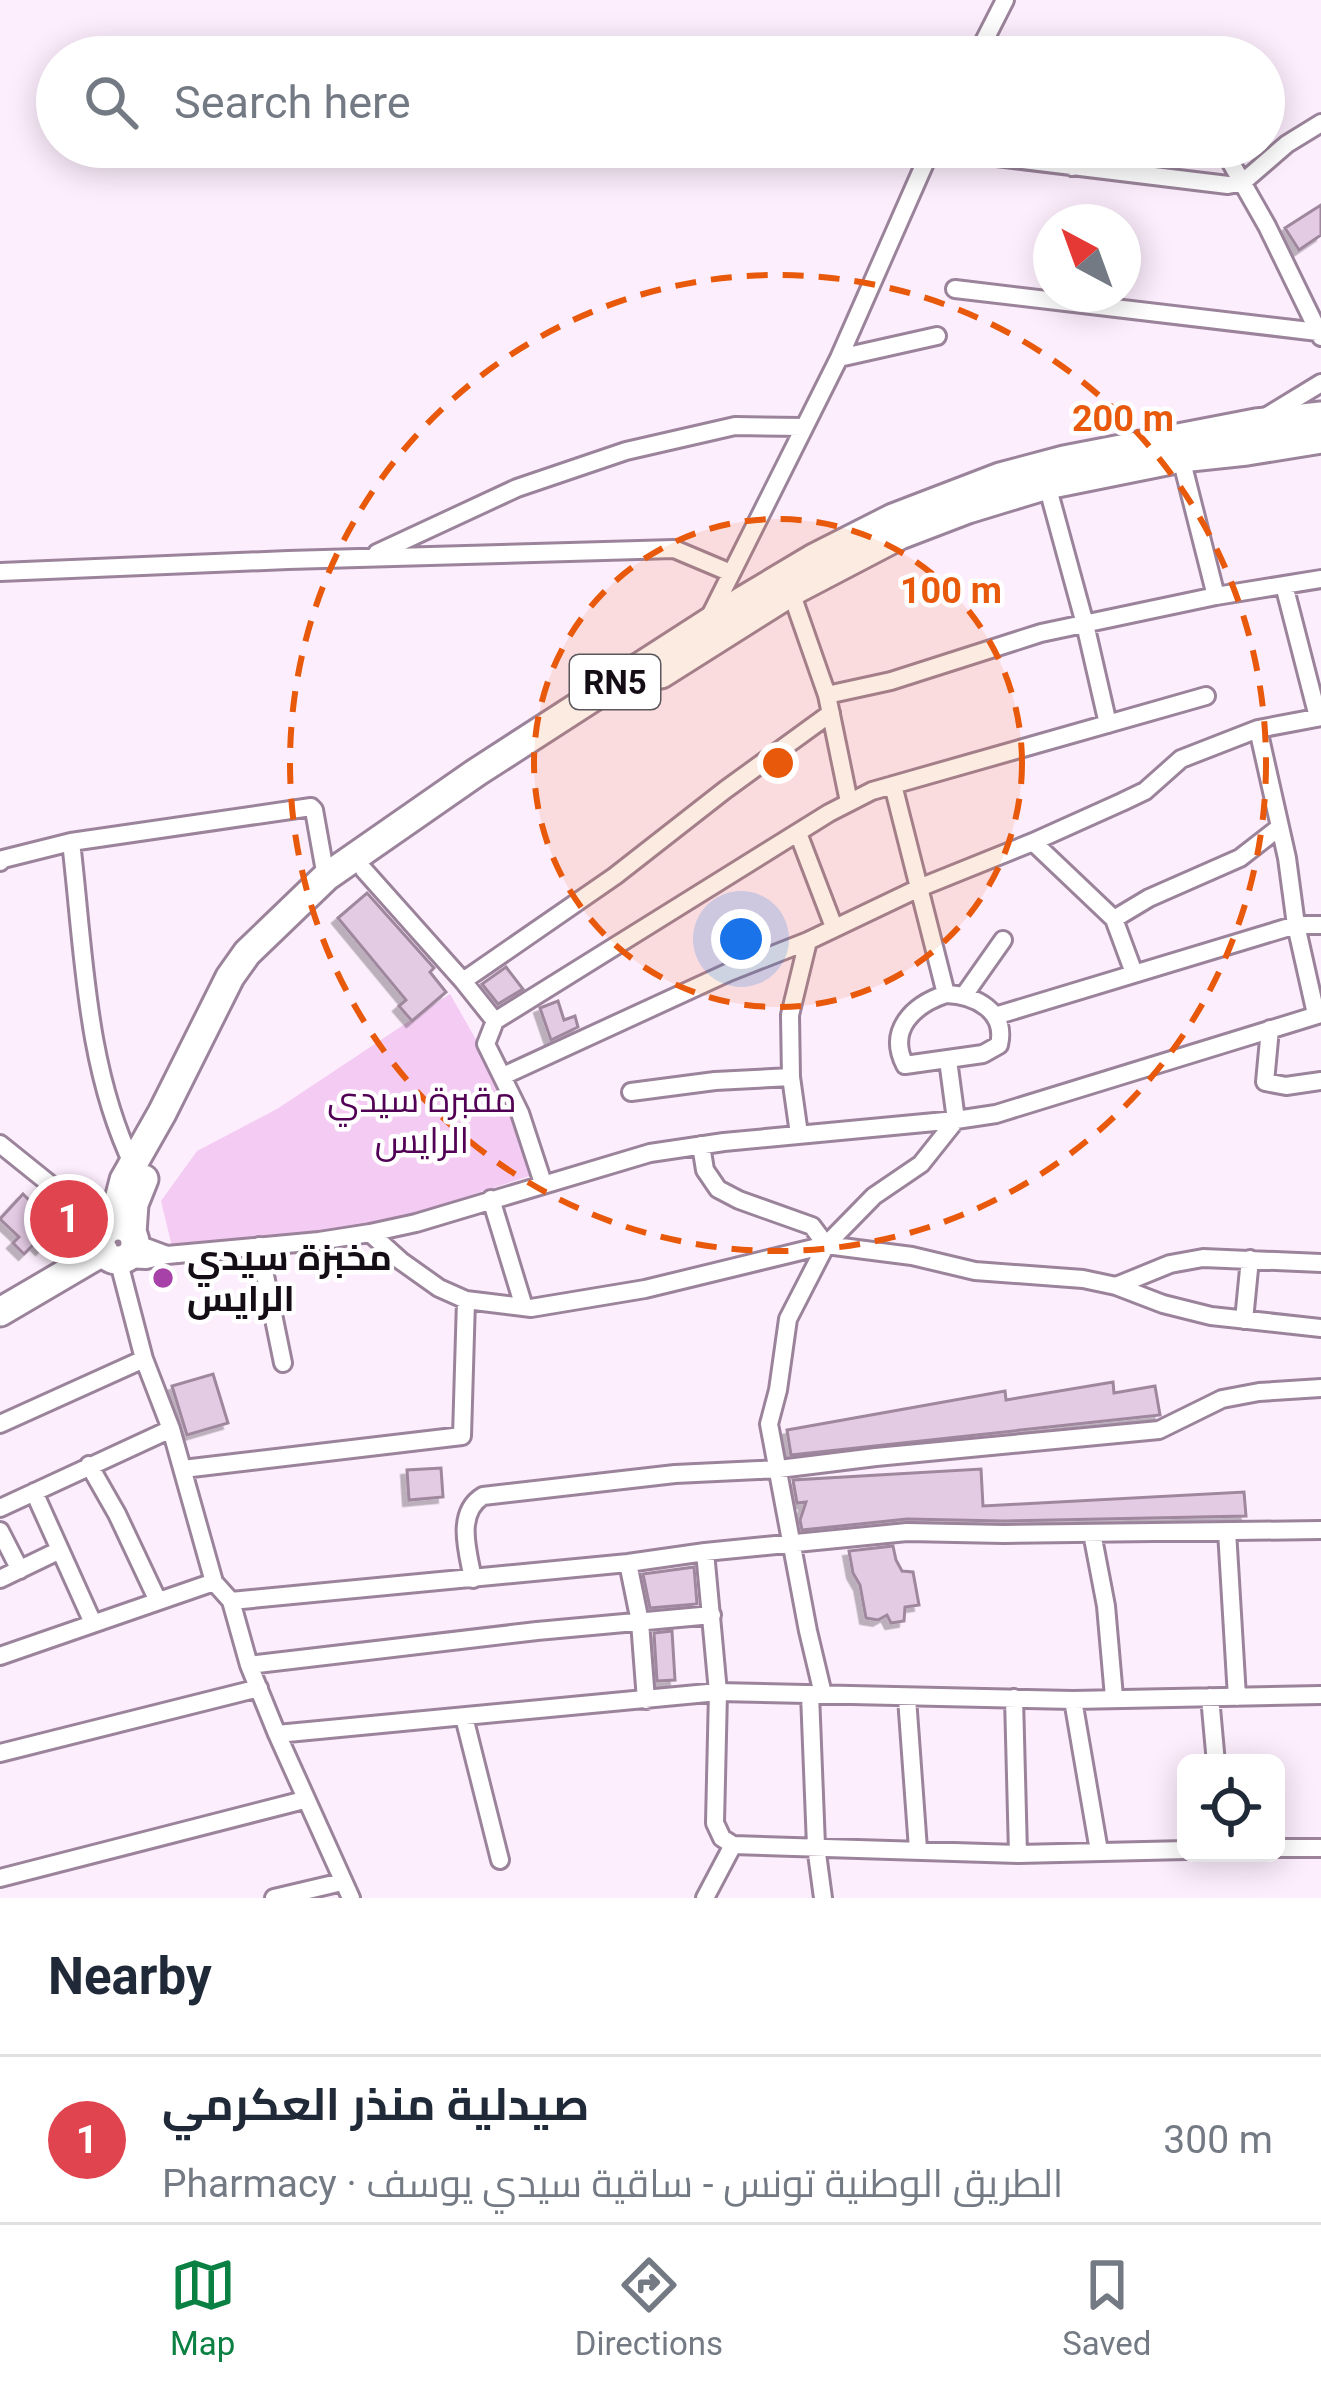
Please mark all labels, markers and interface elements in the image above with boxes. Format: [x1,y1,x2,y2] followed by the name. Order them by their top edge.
[36,36,1285,168] search box
[78,69,144,135] icon: search
[174,76,411,129] text: Search here
[1033,204,1141,312] north arrow
[1072,398,1174,440] text: 200 m
[900,570,1002,612] text: 100 m
[570,655,660,709] road number: RN5
[757,742,799,784] centre of rings
[711,909,771,969] your location
[327,1079,517,1162] park label: مقبرة سيدي الرايس
[30,1174,108,1264] pin: 1
[187,1237,392,1320] place label: مخبزة سيدي الرايس
[150,1265,176,1291] marker: مخبزة سيدي الرايس
[1177,1754,1285,1862] map controls
[1177,1754,1285,1862] button: locate
[48,1947,212,2006] text: Nearby
[162,2078,589,2131] text: صيدلية منذر العكرمي
[76,2117,98,2163] text: 1
[1163,2117,1273,2163] text: 300 m
[162,2161,1063,2207] text: Pharmacy · الطريق الوطنية تونس - ساقية سيدي يوسف
[170,2252,236,2363] tab: Map
[575,2252,723,2363] tab: Directions
[1062,2252,1151,2363] tab: Saved

